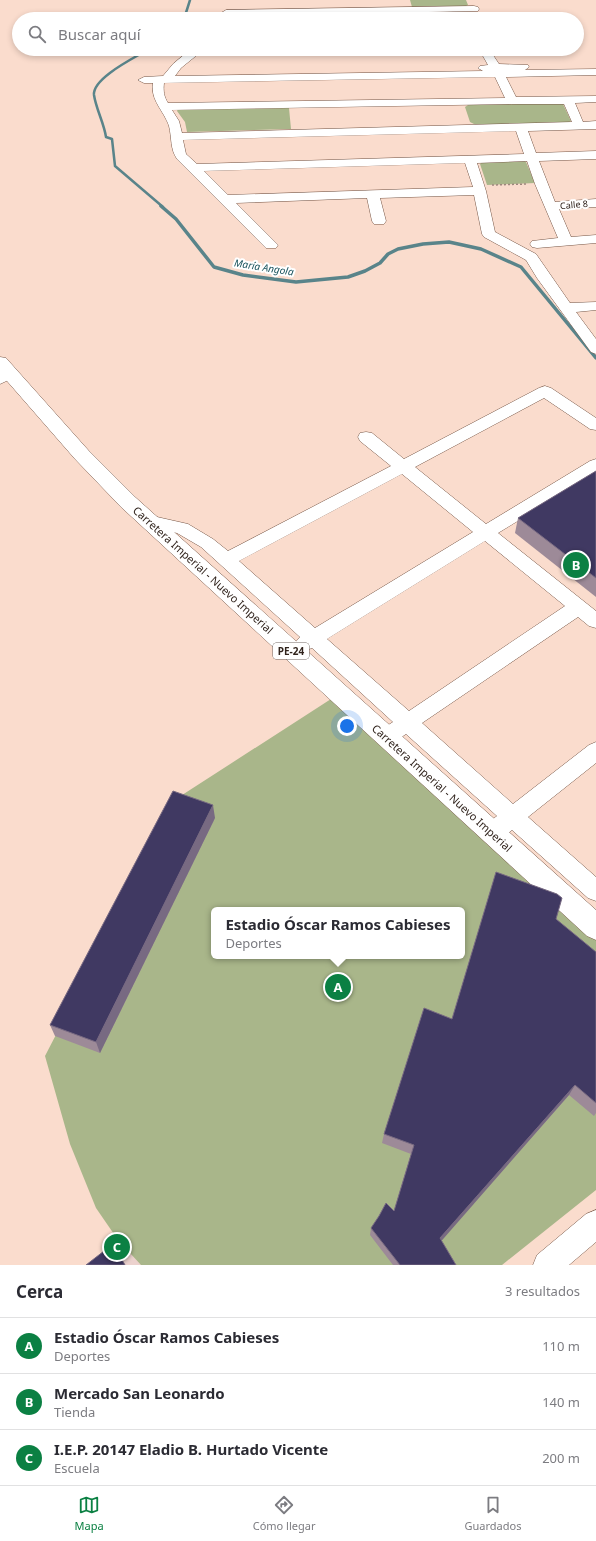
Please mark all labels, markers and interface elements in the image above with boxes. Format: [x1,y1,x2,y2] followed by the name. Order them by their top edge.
[12,12,584,56] search box
[26,23,48,45] icon: search
[58,24,141,44] text: Buscar aquí
[559,197,588,212] street label: Calle 8
[233,255,295,279] water label: María Angola
[130,503,277,637] street label: Carretera Imperial - Nuevo Imperial
[563,550,589,580] pin: B
[273,643,309,659] road number: PE-24
[337,716,357,736] your location
[369,721,516,855] street label: Carretera Imperial - Nuevo Imperial
[211,907,465,959] popup
[225,914,451,934] text: Estadio Óscar Ramos Cabieses
[225,934,282,952] text: Deportes
[325,972,351,1002] pin: A
[104,1232,130,1262] pin: C
[16,1280,63,1303] text: Cerca
[505,1282,580,1300] text: 3 resultados
[54,1327,279,1347] text: Estadio Óscar Ramos Cabieses
[25,1337,34,1355] text: A
[542,1337,580,1355] text: 110 m
[54,1347,110,1365] text: Deportes
[54,1383,225,1403] text: Mercado San Leonardo
[25,1393,33,1411] text: B
[542,1393,580,1411] text: 140 m
[54,1403,95,1421] text: Tienda
[54,1439,328,1459] text: I.E.P. 20147 Eladio B. Hurtado Vicente
[25,1449,33,1467] text: C
[542,1449,580,1467] text: 200 m
[54,1459,100,1477] text: Escuela
[75,1494,104,1533] tab: Mapa
[253,1494,315,1533] tab: Cómo llegar
[465,1494,521,1533] tab: Guardados

